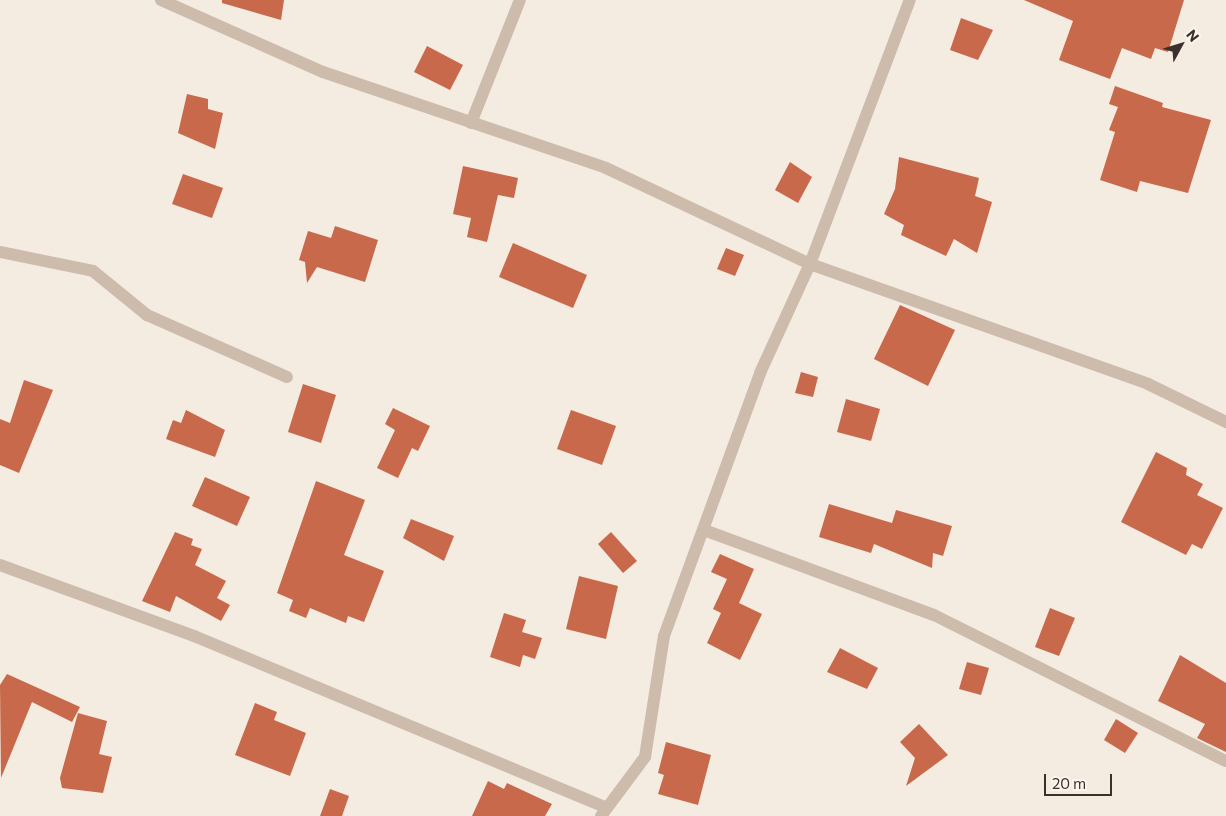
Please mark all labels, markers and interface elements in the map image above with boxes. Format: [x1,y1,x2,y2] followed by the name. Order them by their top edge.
[1156,20,1206,70] north arrow
[1183,26,1203,45] text: N
[1046,764,1114,796] scale bar
[1052,774,1086,792] text: 20 m

